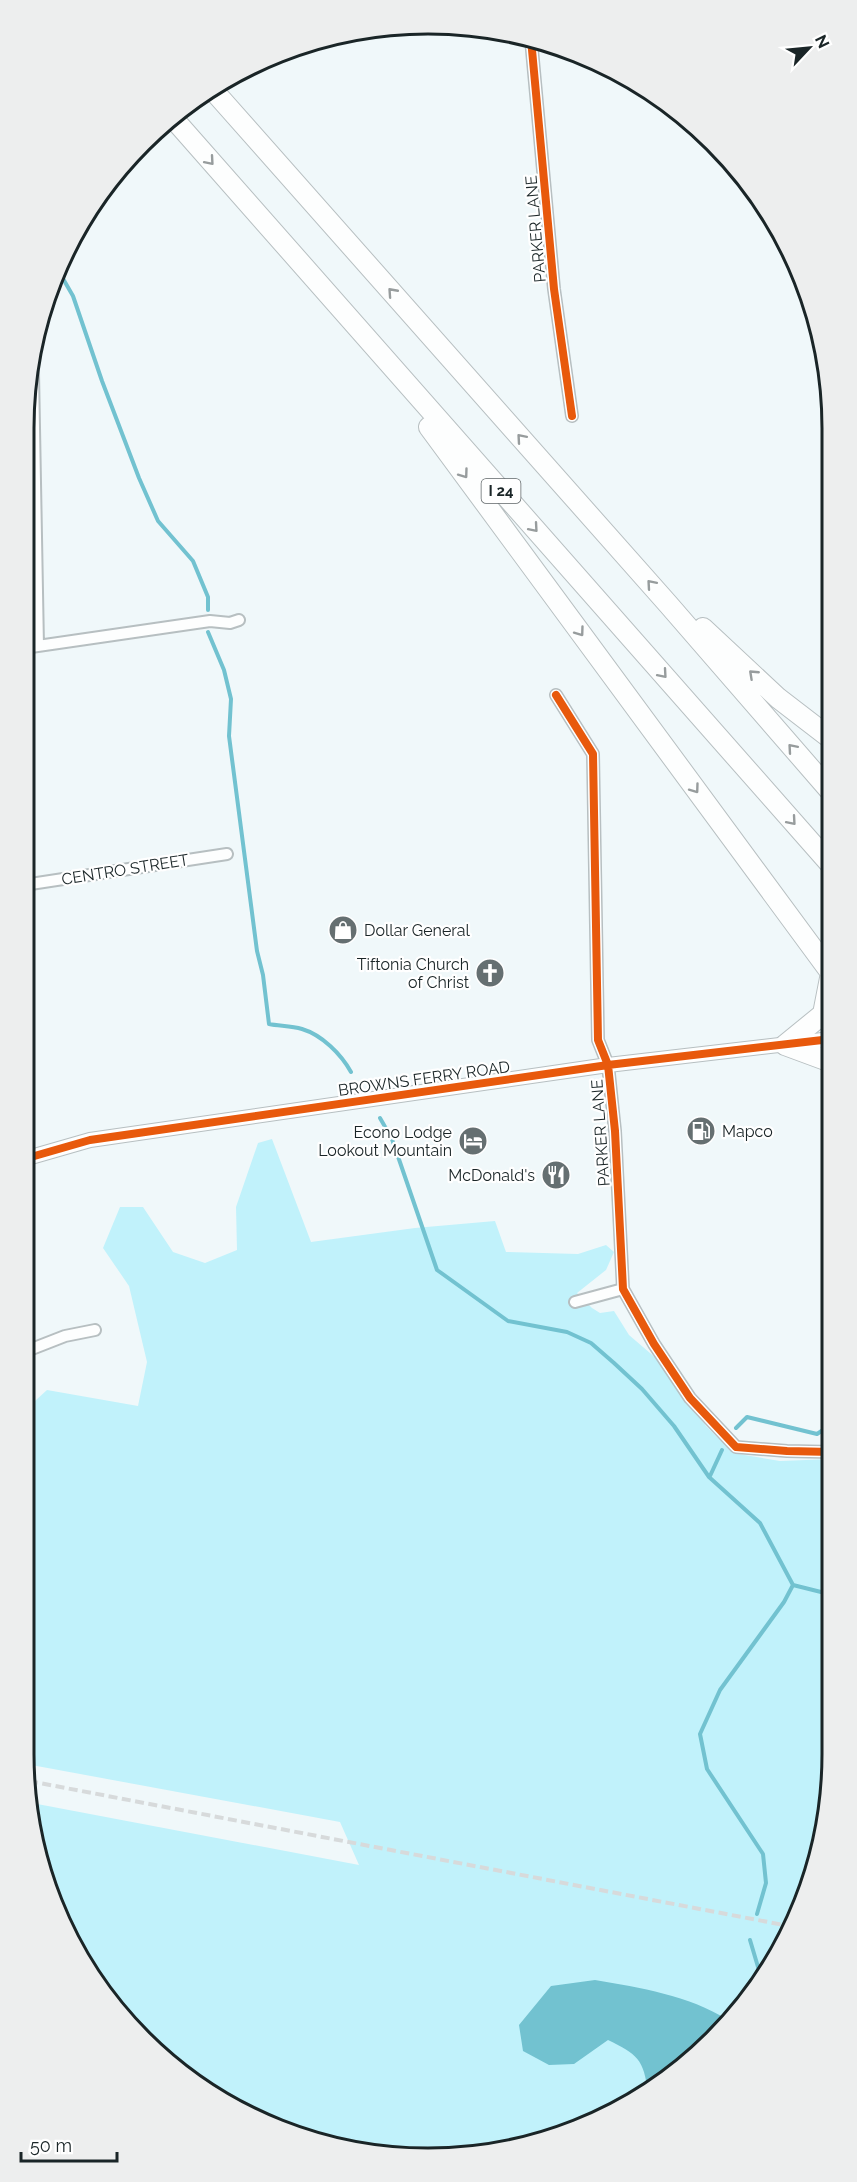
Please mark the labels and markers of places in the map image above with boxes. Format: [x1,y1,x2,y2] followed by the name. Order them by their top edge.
[327,914,359,946] shop icon: Dollar General
[364,921,471,940] place label: Dollar General
[357,955,470,992] place label: Tiftonia Church of Christ
[474,957,506,989] church icon: Tiftonia Church of Christ
[685,1115,717,1147] fuel station icon: Mapco
[722,1122,773,1141] place label: Mapco
[318,1123,452,1160] place label: Econo Lodge Lookout Mountain
[457,1125,489,1157] hotel icon: Econo Lodge Lookout Mountain
[540,1159,572,1191] restaurant icon: McDonald's
[448,1166,535,1185] place label: McDonald's

